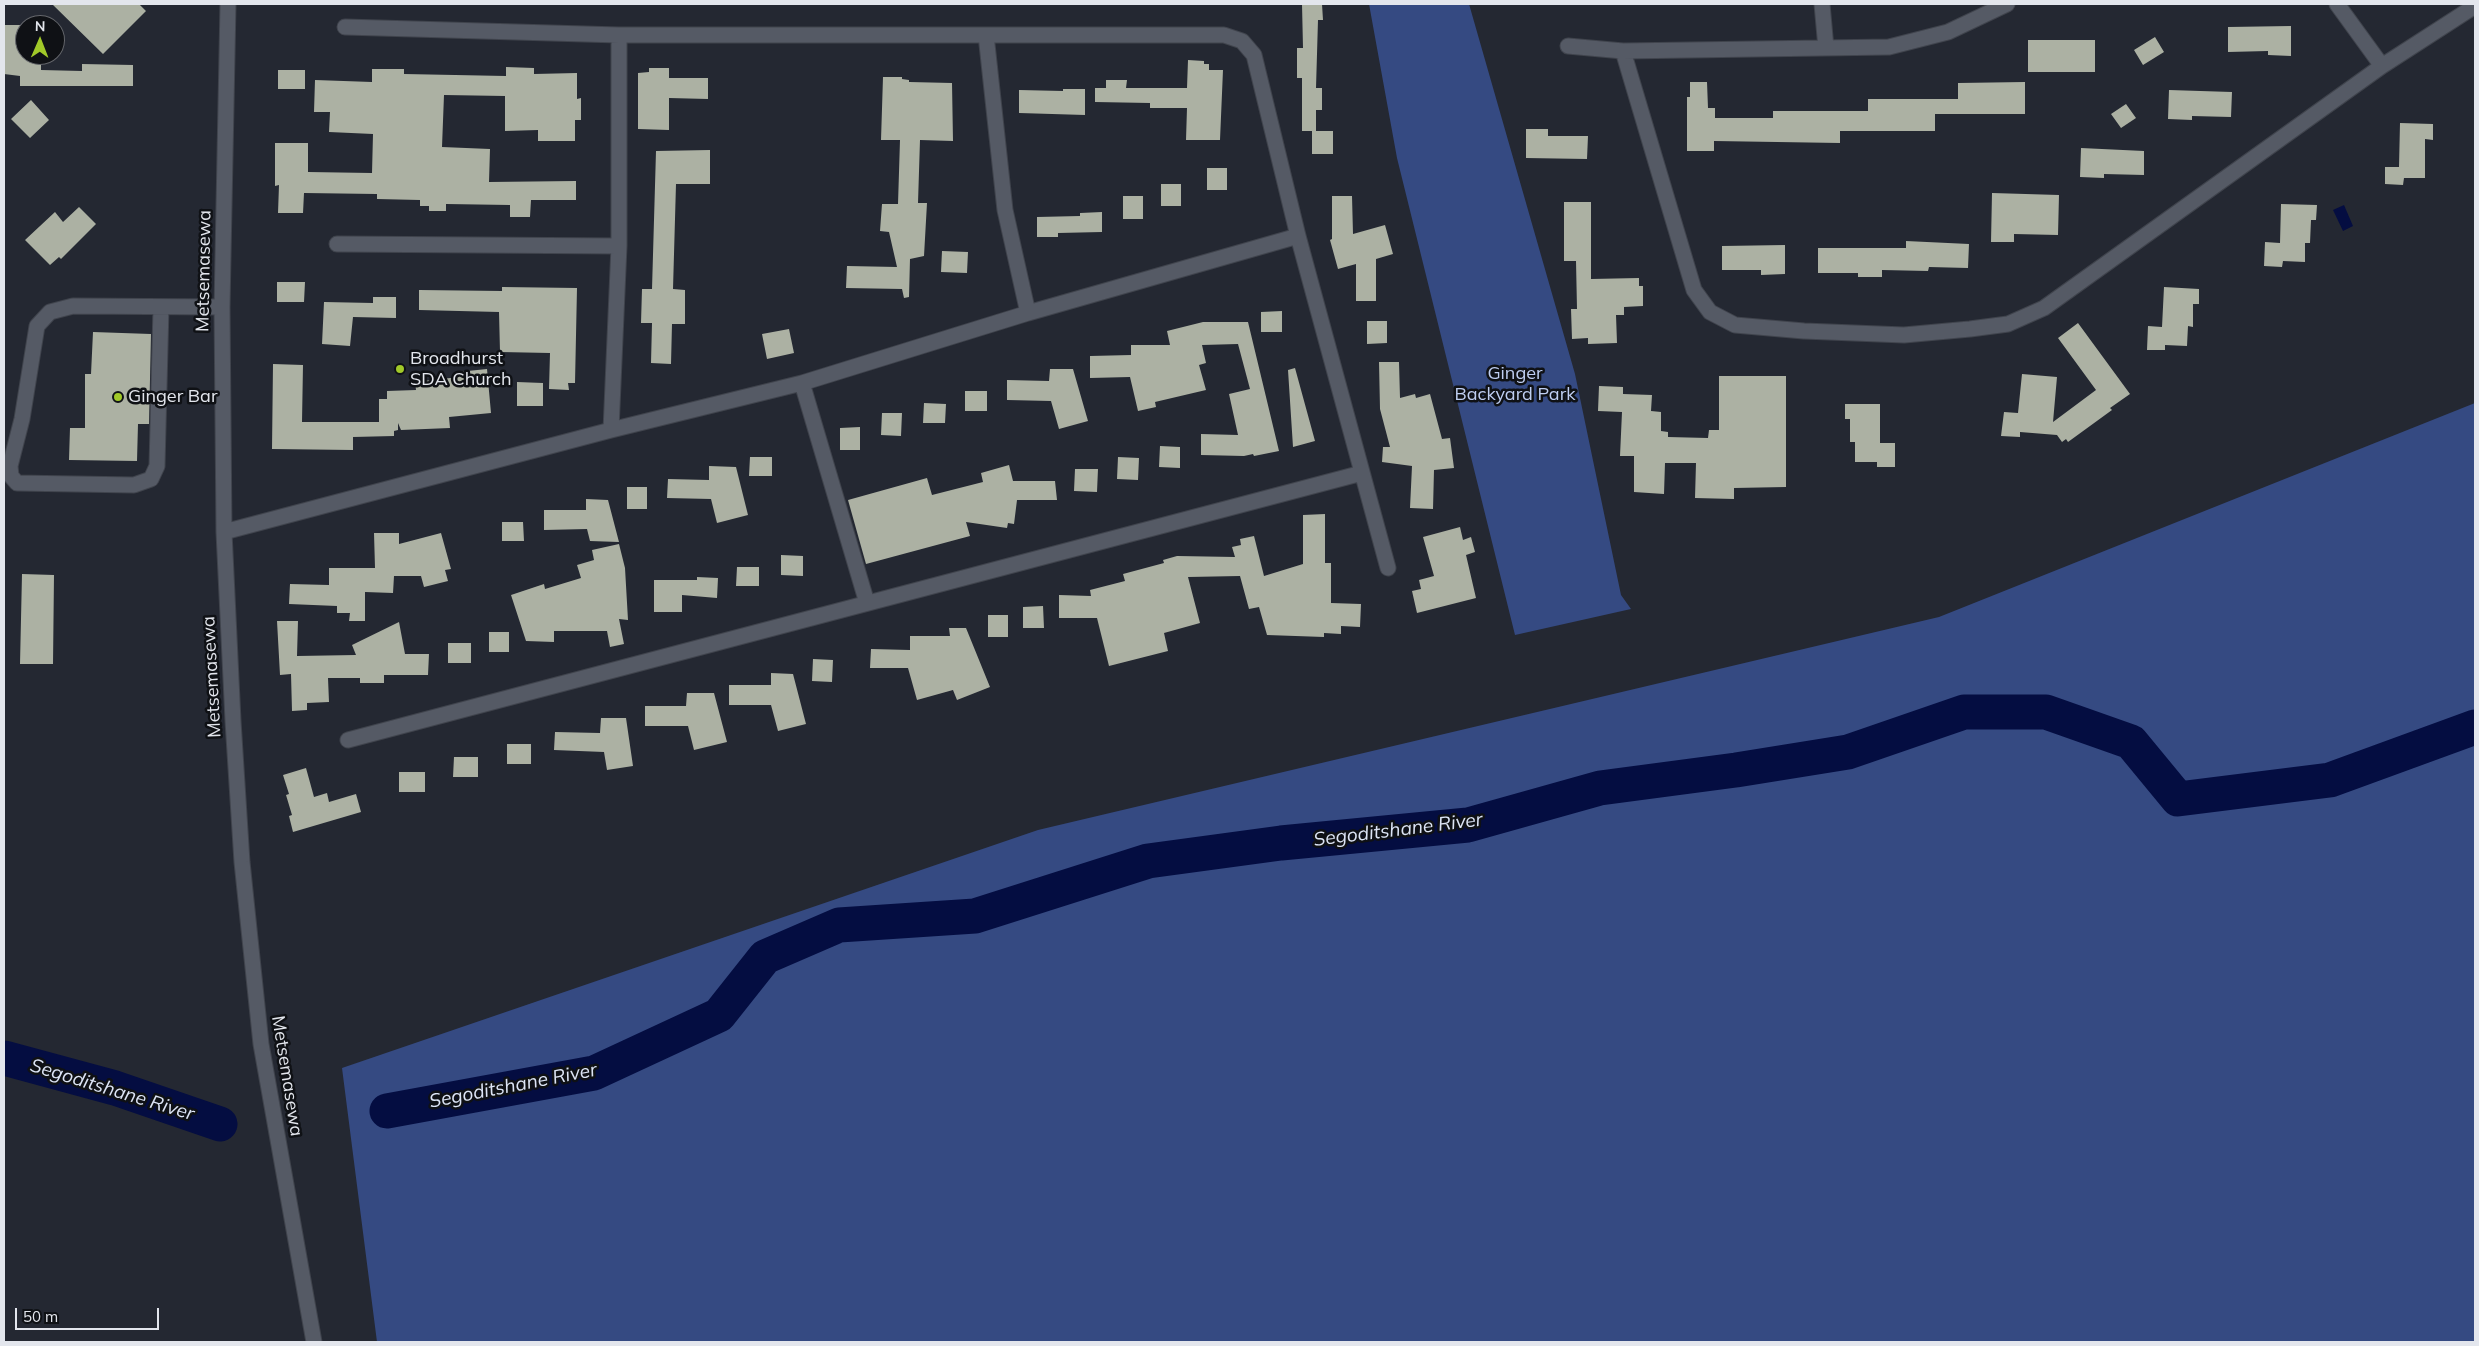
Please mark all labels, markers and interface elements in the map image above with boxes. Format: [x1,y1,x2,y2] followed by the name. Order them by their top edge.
[15,15,65,65] north arrow
[35,17,46,35] text: N
[192,210,216,332] street label: Metsemasewa
[410,348,511,390] place label: Broadhurst SDA Church
[394,363,406,375] marker: Broadhurst SDA Church
[1455,363,1575,406] park label: Ginger Backyard Park
[128,386,217,408] place label: Ginger Bar
[112,391,124,403] marker: Ginger Bar
[198,616,226,738] street label: Metsemasewa
[1312,808,1484,852] water label: Segoditshane River
[267,1014,307,1138] street label: Metsemasewa
[27,1054,197,1126] water label: Segoditshane River
[427,1059,599,1113] water label: Segoditshane River
[18,1298,161,1330] scale bar
[23,1307,58,1326] text: 50 m

